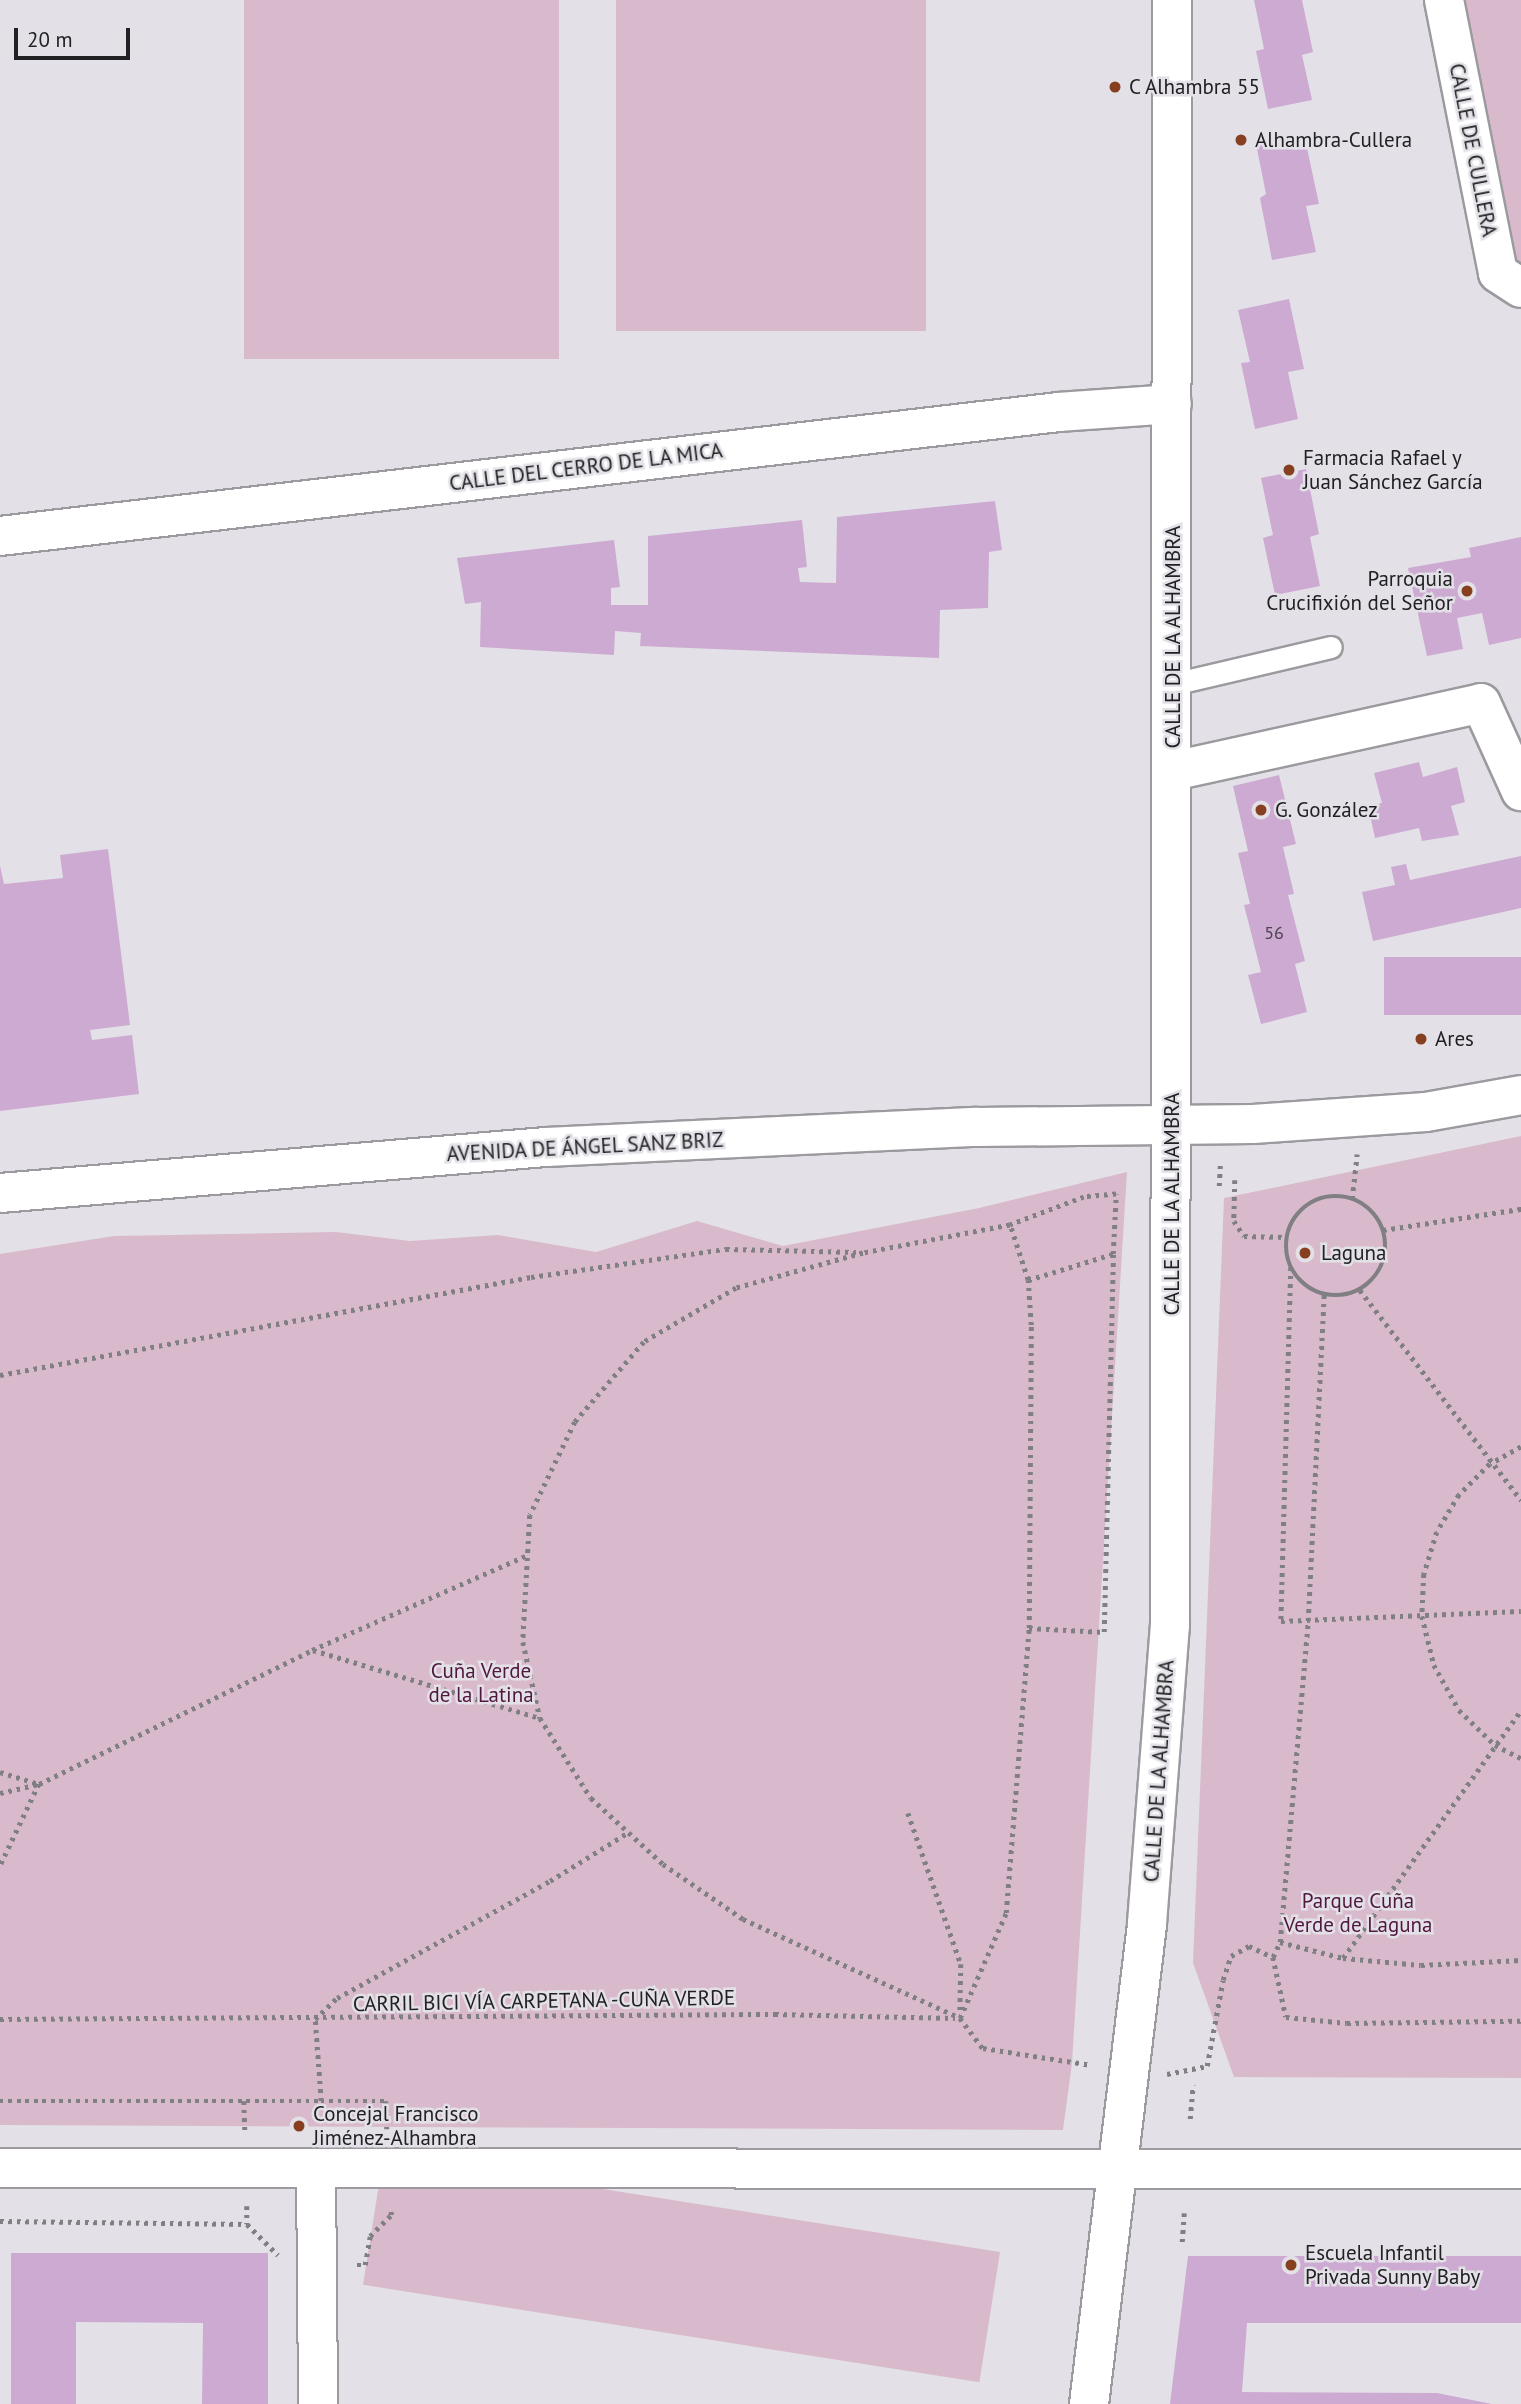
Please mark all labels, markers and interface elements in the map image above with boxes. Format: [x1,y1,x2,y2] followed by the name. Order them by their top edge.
[18,14,133,58] scale bar
[27,26,73,53] text: 20 m
[1444,61,1502,239] street label: CALLE DE CULLERA
[1129,74,1261,100] place label: C Alhambra 55
[1107,79,1123,95] marker: C Alhambra 55
[1255,127,1412,153] place label: Alhambra-Cullera
[1233,132,1249,148] marker: Alhambra-Cullera
[447,438,725,496] street label: CALLE DEL CERRO DE LA MICA
[1303,445,1483,495] place label: Farmacia Rafael y Juan Sánchez García
[1281,462,1297,478] marker: Farmacia Rafael y Juan Sánchez García
[1160,525,1186,749] street label: CALLE DE LA ALHAMBRA
[1266,566,1453,616] place label: Parroquia Crucifixión del Señor
[1459,583,1475,599] marker: Parroquia Crucifixión del Señor
[1275,797,1379,823] place label: G. González
[1253,802,1269,818] marker: G. González
[1264,922,1284,944] house number: 56
[1435,1026,1474,1052] place label: Ares
[1413,1031,1429,1047] marker: Ares
[1159,1092,1185,1316] street label: CALLE DE LA ALHAMBRA
[444,1127,726,1167] street label: AVENIDA DE ÁNGEL SANZ BRIZ
[1321,1240,1386,1266] place label: Laguna
[1295,1243,1315,1263] marker: Laguna
[428,1658,534,1708] park label: Cuña Verde de la Latina
[1139,1658,1179,1884] street label: CALLE DE LA ALHAMBRA
[1283,1888,1433,1938] park label: Parque Cuña Verde de Laguna
[349,1985,739,2017] street label: CARRIL BICI VÍA CARPETANA -CUÑA VERDE
[313,2101,479,2151] place label: Concejal Francisco Jiménez-Alhambra
[291,2118,307,2134] marker: Concejal Francisco Jiménez-Alhambra
[1305,2240,1481,2290] place label: Escuela Infantil Privada Sunny Baby
[1283,2257,1299,2273] marker: Escuela Infantil Privada Sunny Baby

